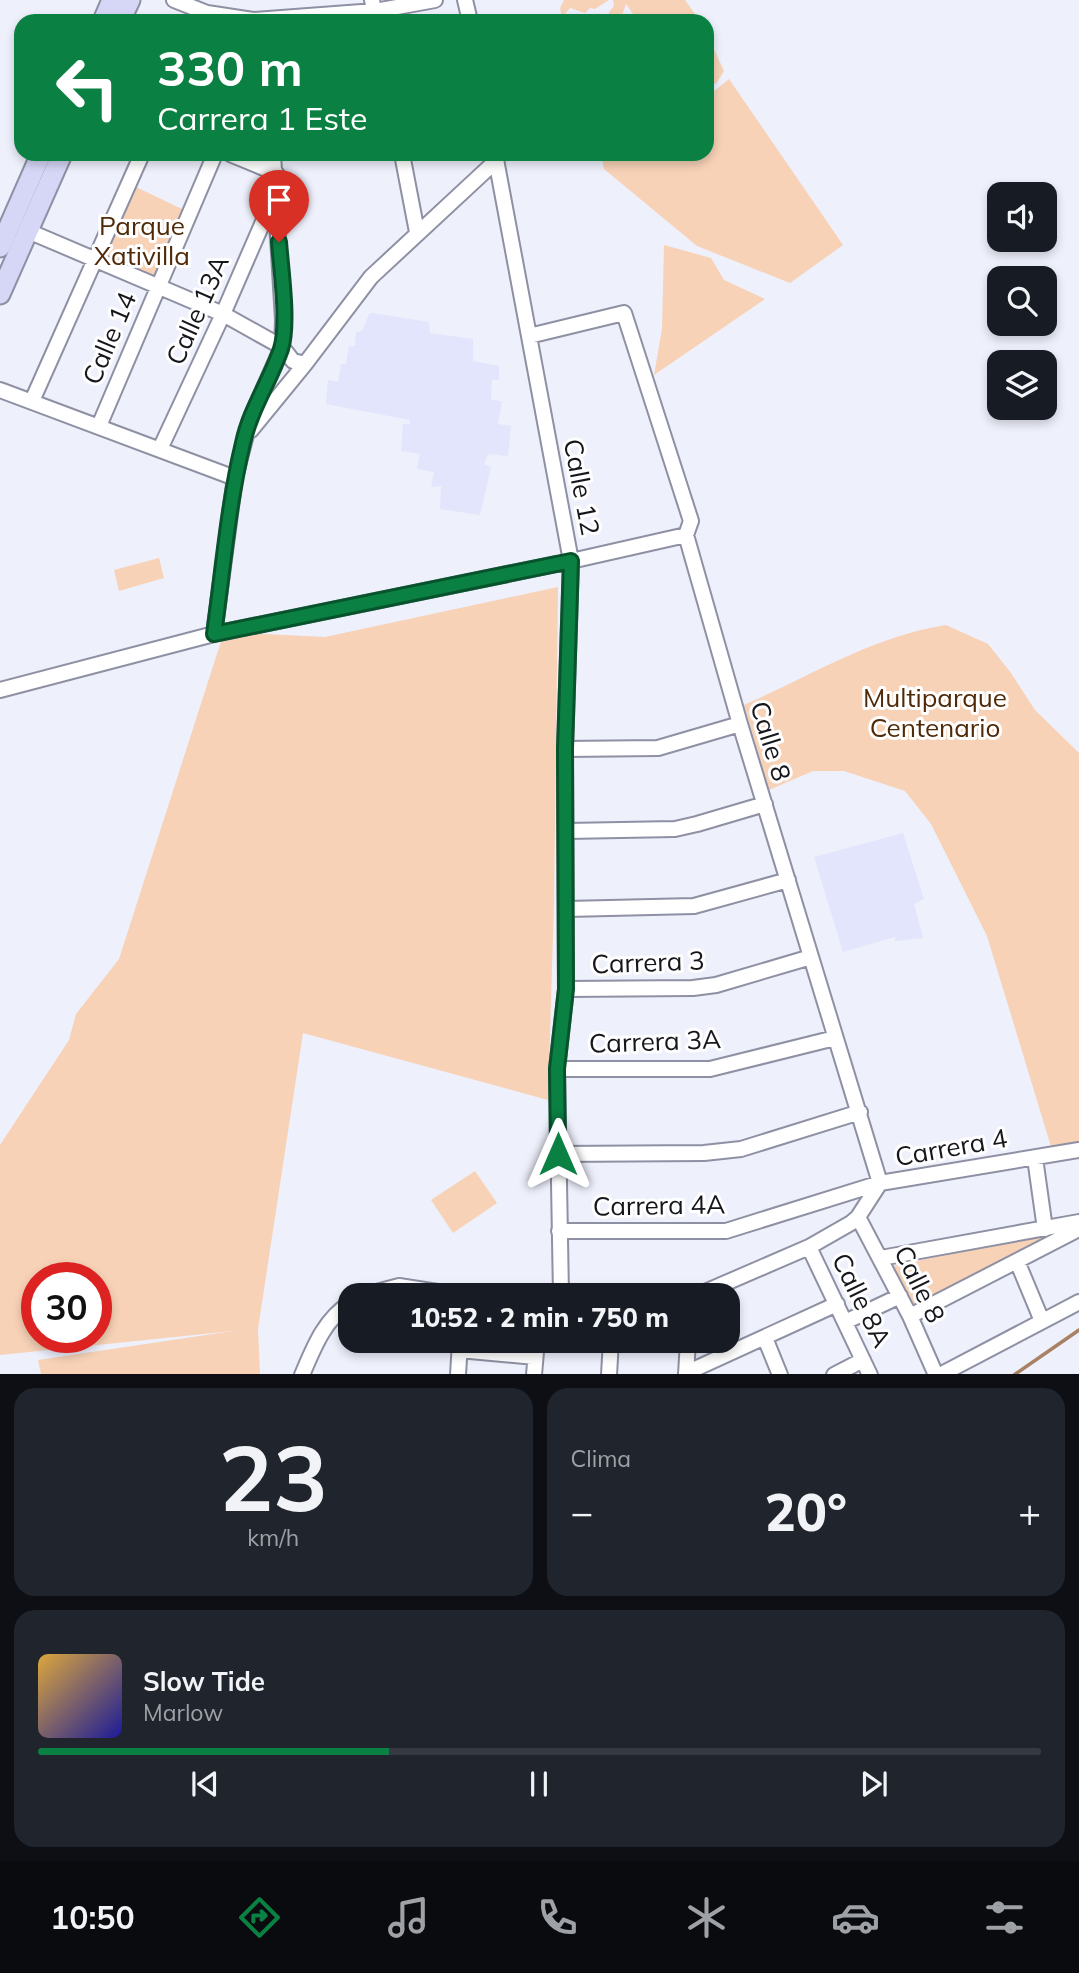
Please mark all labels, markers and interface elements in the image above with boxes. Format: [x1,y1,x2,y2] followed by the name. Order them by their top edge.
[157,37,303,98] text: 330 m
[42,42,133,133] icon: left
[157,98,367,138] text: Carrera 1 Este
[249,170,309,242] pin
[260,181,298,219] icon: arrive
[987,182,1057,420] map controls
[987,182,1057,252] button: sound
[94,209,190,272] park label: Parque Xativilla
[158,250,236,370] street label: Calle 13A
[987,266,1057,336] button: search
[75,287,143,389] street label: Calle 14
[987,350,1057,420] button: layers
[557,436,607,538] street label: Calle 12
[863,681,1007,744] park label: Multiparque Centenario
[743,697,799,785] street label: Calle 8
[591,944,705,980] street label: Carrera 3
[588,1022,722,1060] street label: Carrera 3A
[521,1117,595,1191] position arrow
[892,1121,1010,1173] street label: Carrera 4
[593,1187,725,1223] street label: Carrera 4A
[887,1240,953,1328] street label: Calle 8
[825,1247,899,1353] street label: Calle 8A
[21,1262,112,1353] speed limit sign: 30
[409,1301,669,1334] text: 10:52 · 2 min · 750 m
[219,1420,328,1534] text: 23
[571,1444,631,1473] text: Clima
[765,1479,847,1544] text: 20°
[571,1488,593,1536] text: −
[1018,1488,1041,1536] text: +
[247,1523,299,1552] text: km/h
[143,1665,265,1698] text: Slow Tide
[143,1698,223,1727] text: Marlow
[186,1765,224,1803] icon: previous
[520,1765,558,1803] icon: pause
[855,1765,893,1803] icon: next
[235,1893,284,1942] icon: directions
[384,1893,433,1942] icon: music
[533,1893,582,1942] icon: phone
[682,1893,731,1942] icon: climate
[831,1893,880,1942] icon: car
[980,1893,1029,1942] icon: filters
[50,1897,135,1937] text: 10:50

